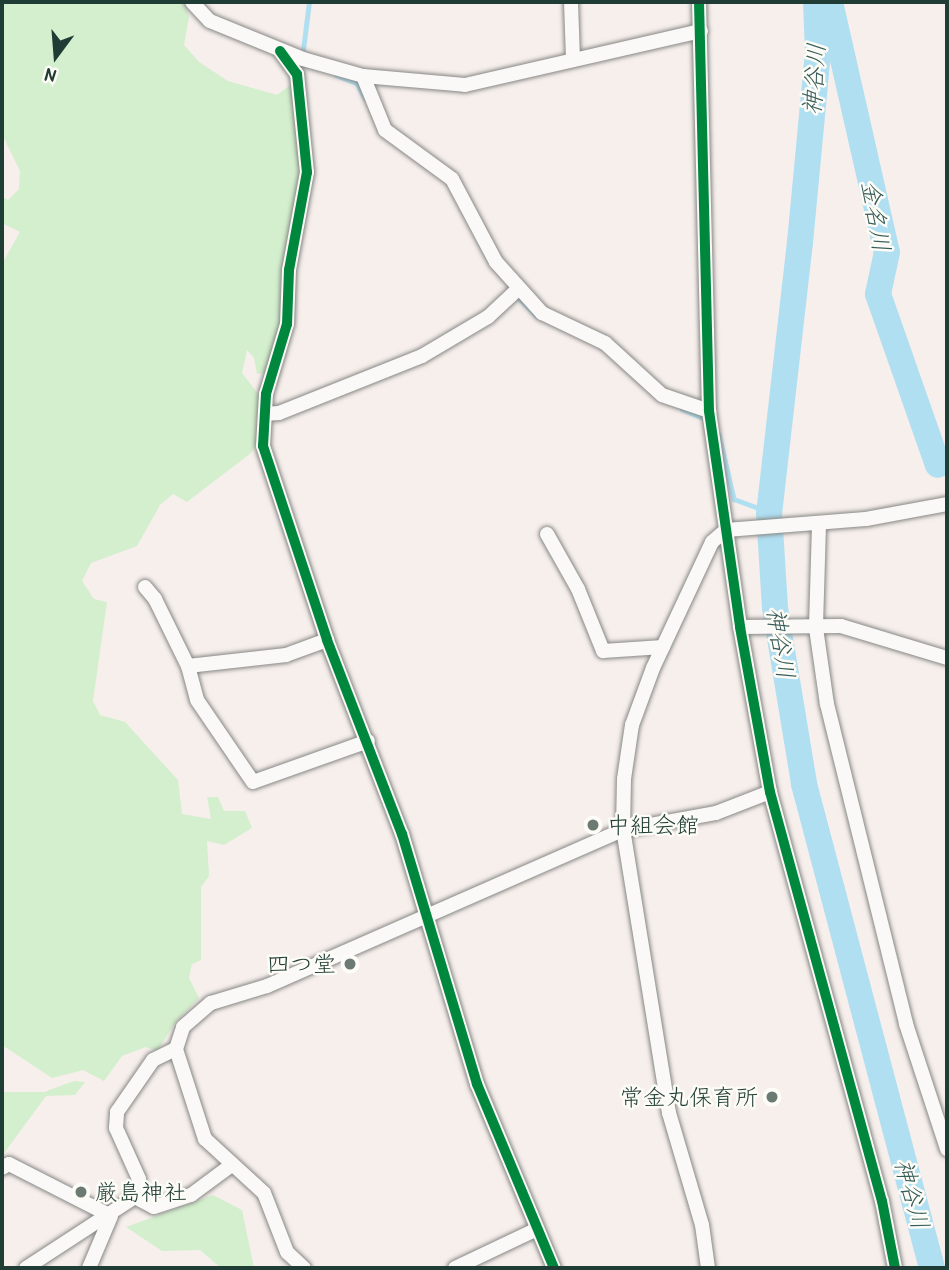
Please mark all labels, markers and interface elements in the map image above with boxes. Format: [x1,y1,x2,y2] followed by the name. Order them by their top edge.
[21,21,91,91] north arrow
[797,42,831,116] water label: 神谷川
[42,62,59,90] text: N
[856,178,896,254] water label: 金名川
[761,605,801,681] water label: 神谷川
[607,811,699,839] place label: 中組会館
[585,817,601,833] marker: 中組会館
[267,950,336,978] place label: 四つ堂
[342,956,358,972] marker: 四つ堂
[620,1083,758,1111] place label: 常金丸保育所
[764,1089,780,1105] marker: 常金丸保育所
[889,1155,935,1233] water label: 神谷川
[95,1178,187,1206] place label: 厳島神社
[73,1184,89,1200] marker: 厳島神社

